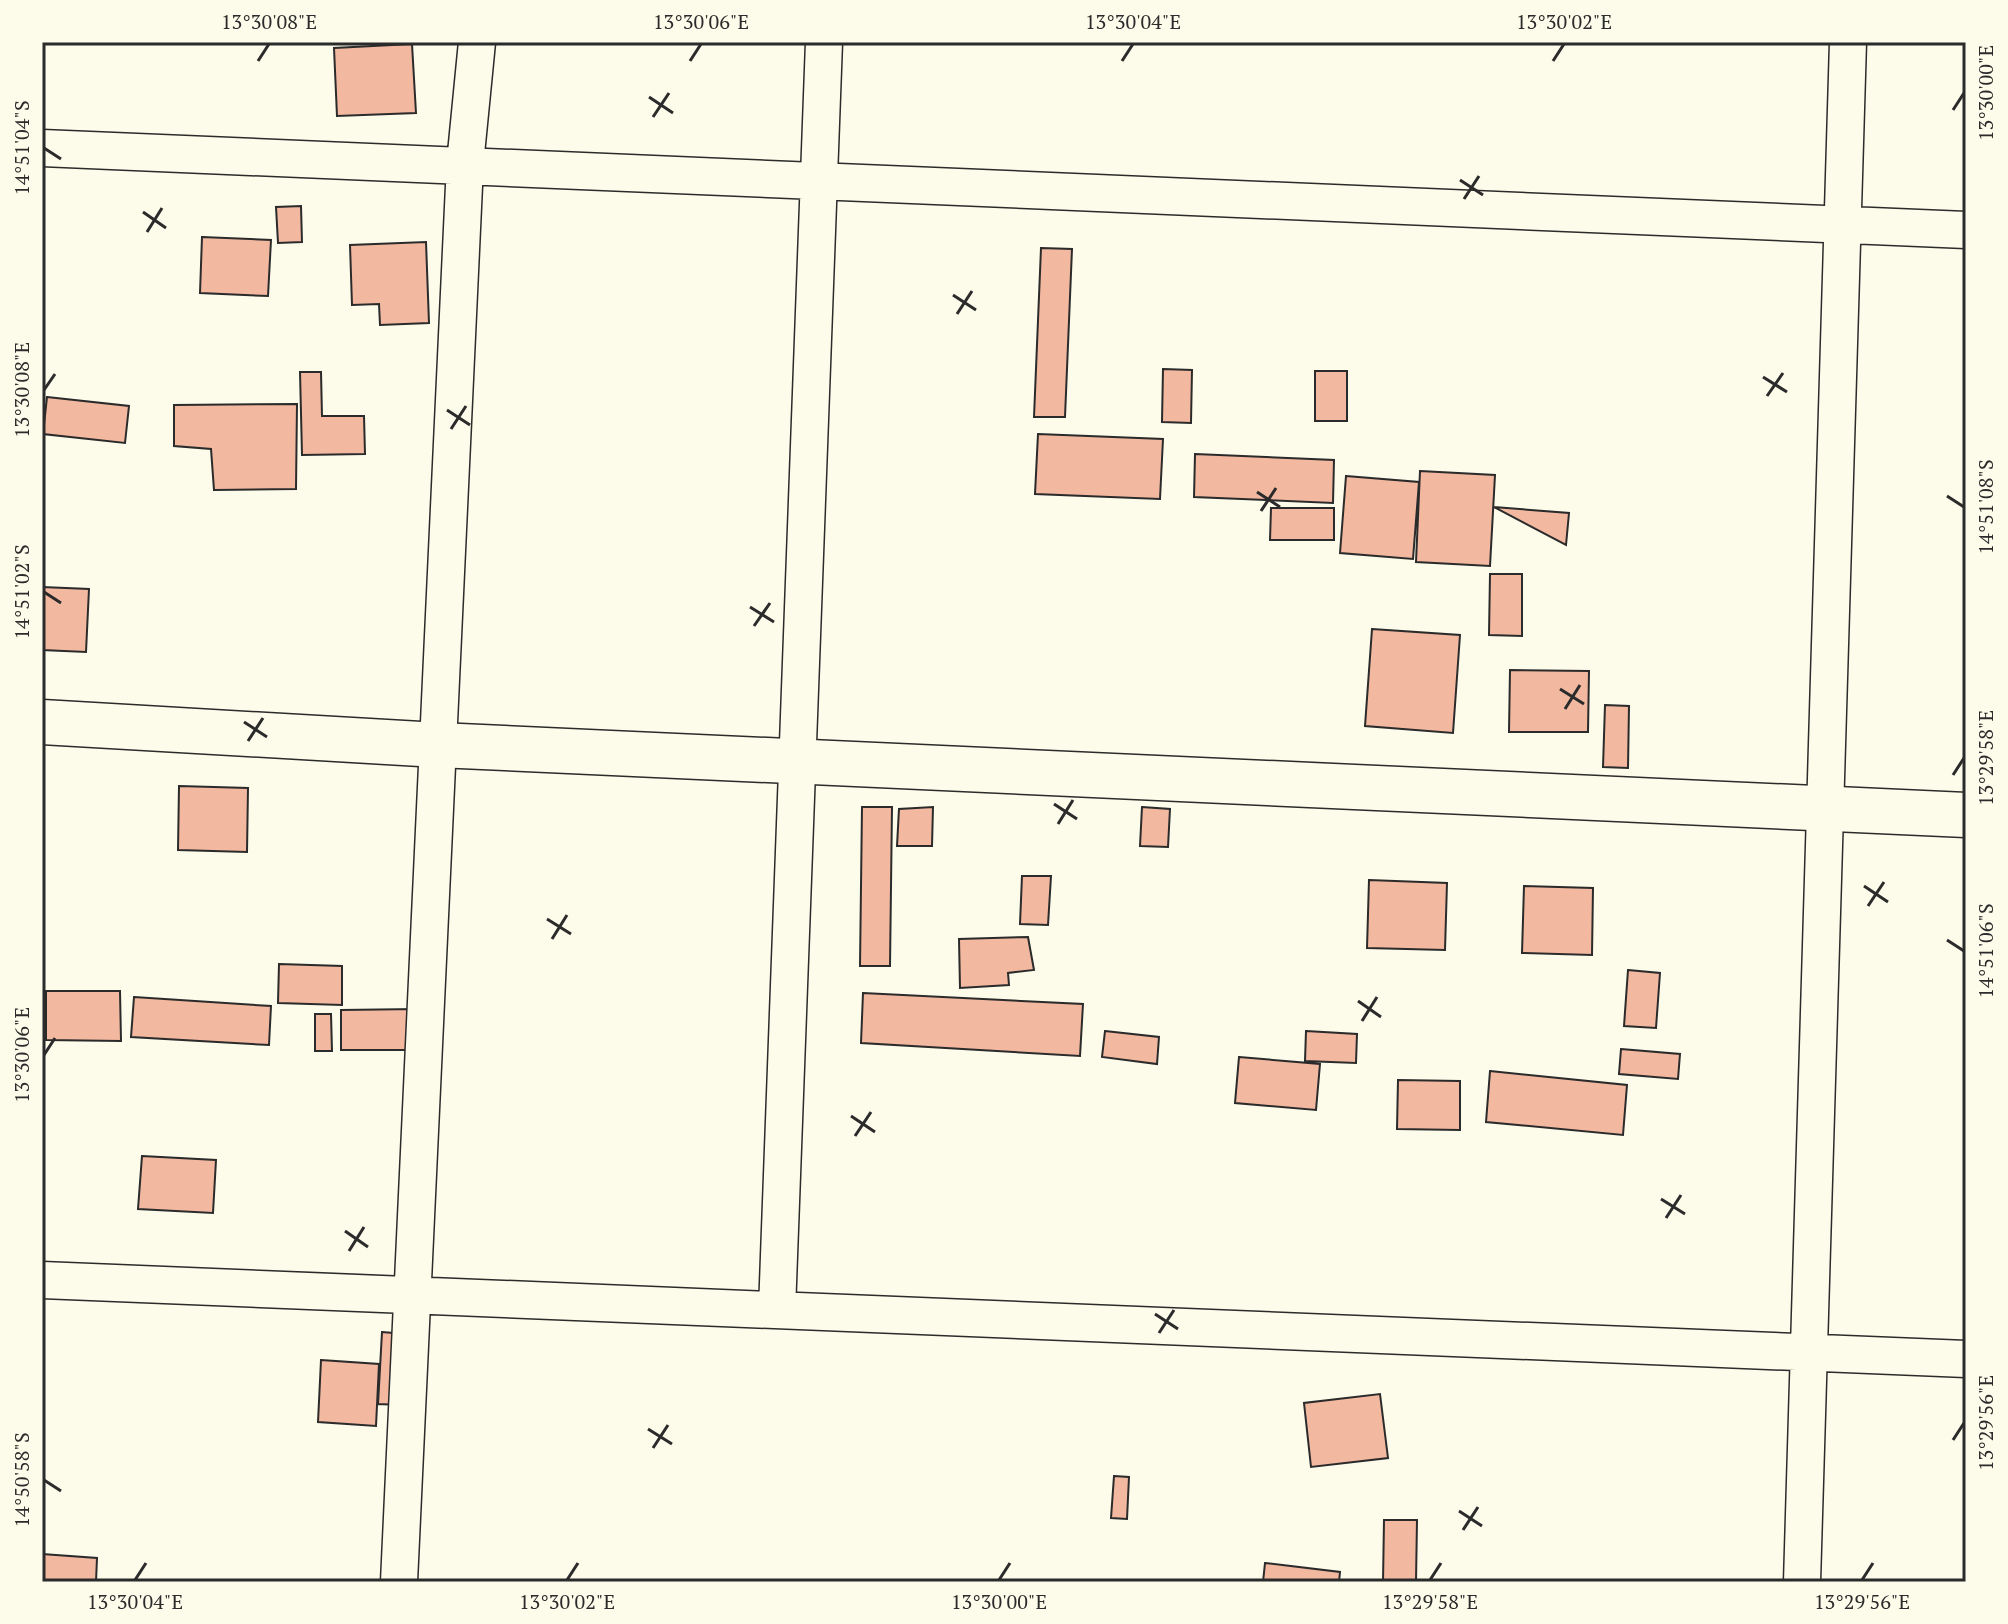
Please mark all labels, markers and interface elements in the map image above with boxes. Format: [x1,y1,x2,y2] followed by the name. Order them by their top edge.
[221,8,317,35] text: 13°30'08"E
[653,8,749,35] text: 13°30'06"E
[1085,8,1181,35] text: 13°30'04"E
[1516,8,1612,35] text: 13°30'02"E
[1972,45,1999,141] text: 13°30'00"E
[8,100,35,196] text: 14°51'04"S
[8,342,35,438] text: 13°30'08"E
[1972,459,1999,555] text: 14°51'08"S
[8,544,35,640] text: 14°51'02"S
[1972,710,1999,806] text: 13°29'58"E
[1972,903,1999,999] text: 14°51'06"S
[8,1007,35,1103] text: 13°30'06"E
[1972,1375,1999,1471] text: 13°29'56"E
[8,1432,35,1528] text: 14°50'58"S
[87,1588,183,1615] text: 13°30'04"E
[519,1588,615,1615] text: 13°30'02"E
[951,1588,1047,1615] text: 13°30'00"E
[1382,1588,1478,1615] text: 13°29'58"E
[1814,1588,1910,1615] text: 13°29'56"E

